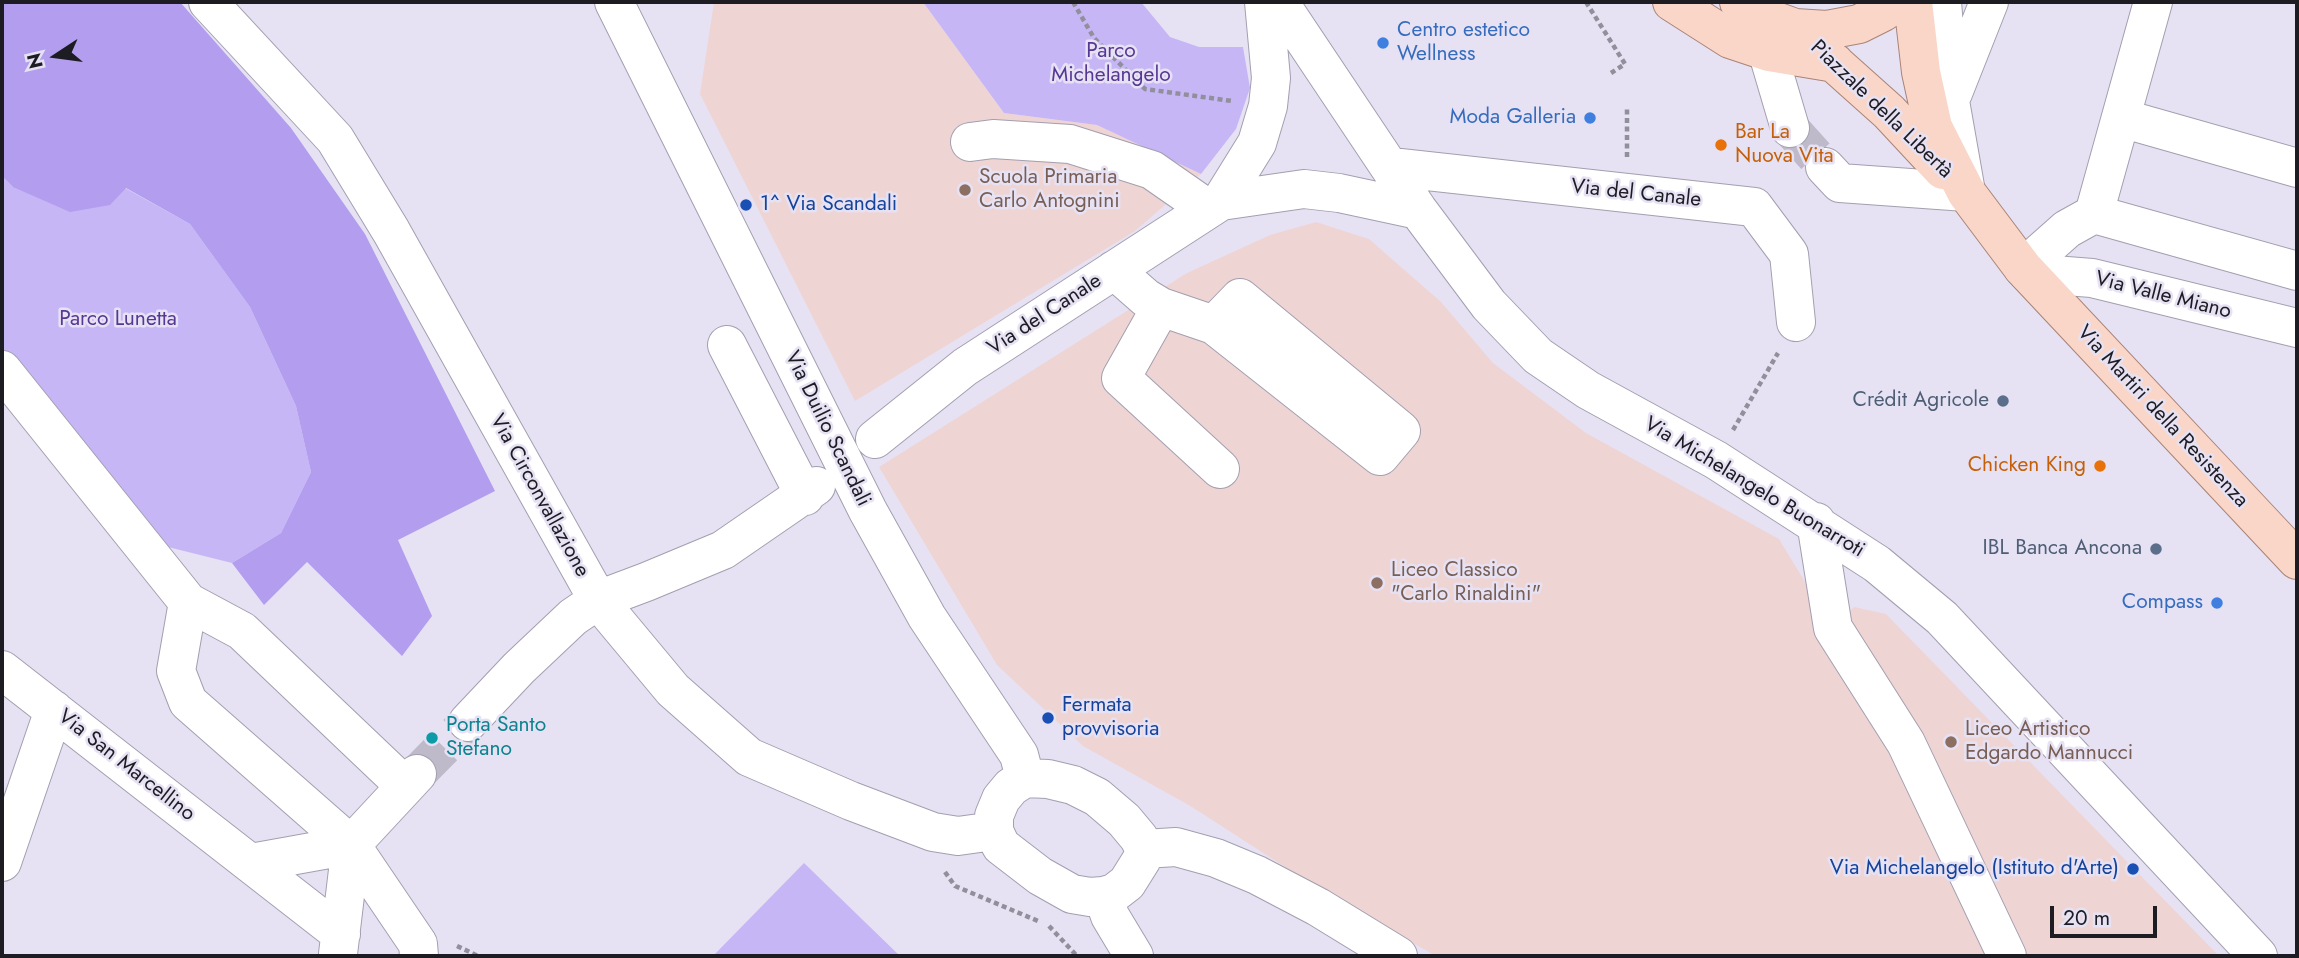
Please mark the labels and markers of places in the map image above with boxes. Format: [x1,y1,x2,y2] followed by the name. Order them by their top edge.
[1397,18,1530,68] place label: Centro estetico Wellness
[1375,35,1391,51] marker: Centro estetico Wellness
[1450,105,1576,131] place label: Moda Galleria
[1582,110,1598,126] marker: Moda Galleria
[1735,120,1834,170] place label: Bar La Nuova Vita
[1713,137,1729,153] marker: Bar La Nuova Vita
[979,165,1120,215] place label: Scuola Primaria Carlo Antognini
[957,182,973,198] marker: Scuola Primaria Carlo Antognini
[760,192,897,218] place label: 1^ Via Scandali
[738,197,754,213] marker: 1^ Via Scandali
[1853,388,1989,414] place label: Crédit Agricole
[1995,393,2011,409] marker: Crédit Agricole
[1968,453,2086,479] place label: Chicken King
[2092,458,2108,474] marker: Chicken King
[1983,536,2142,562] place label: IBL Banca Ancona
[2148,541,2164,557] marker: IBL Banca Ancona
[1391,558,1541,608] place label: Liceo Classico "Carlo Rinaldini"
[1369,575,1385,591] marker: Liceo Classico "Carlo Rinaldini"
[2122,590,2203,616] place label: Compass
[2209,595,2225,611] marker: Compass
[1062,693,1159,743] place label: Fermata provvisoria
[1040,710,1056,726] marker: Fermata provvisoria
[446,713,546,763] place label: Porta Santo Stefano
[1965,717,2133,767] place label: Liceo Artistico Edgardo Mannucci
[424,730,440,746] marker: Porta Santo Stefano
[1943,734,1959,750] marker: Liceo Artistico Edgardo Mannucci
[1830,856,2119,882] place label: Via Michelangelo (Istituto d'Arte)
[2125,861,2141,877] marker: Via Michelangelo (Istituto d'Arte)

